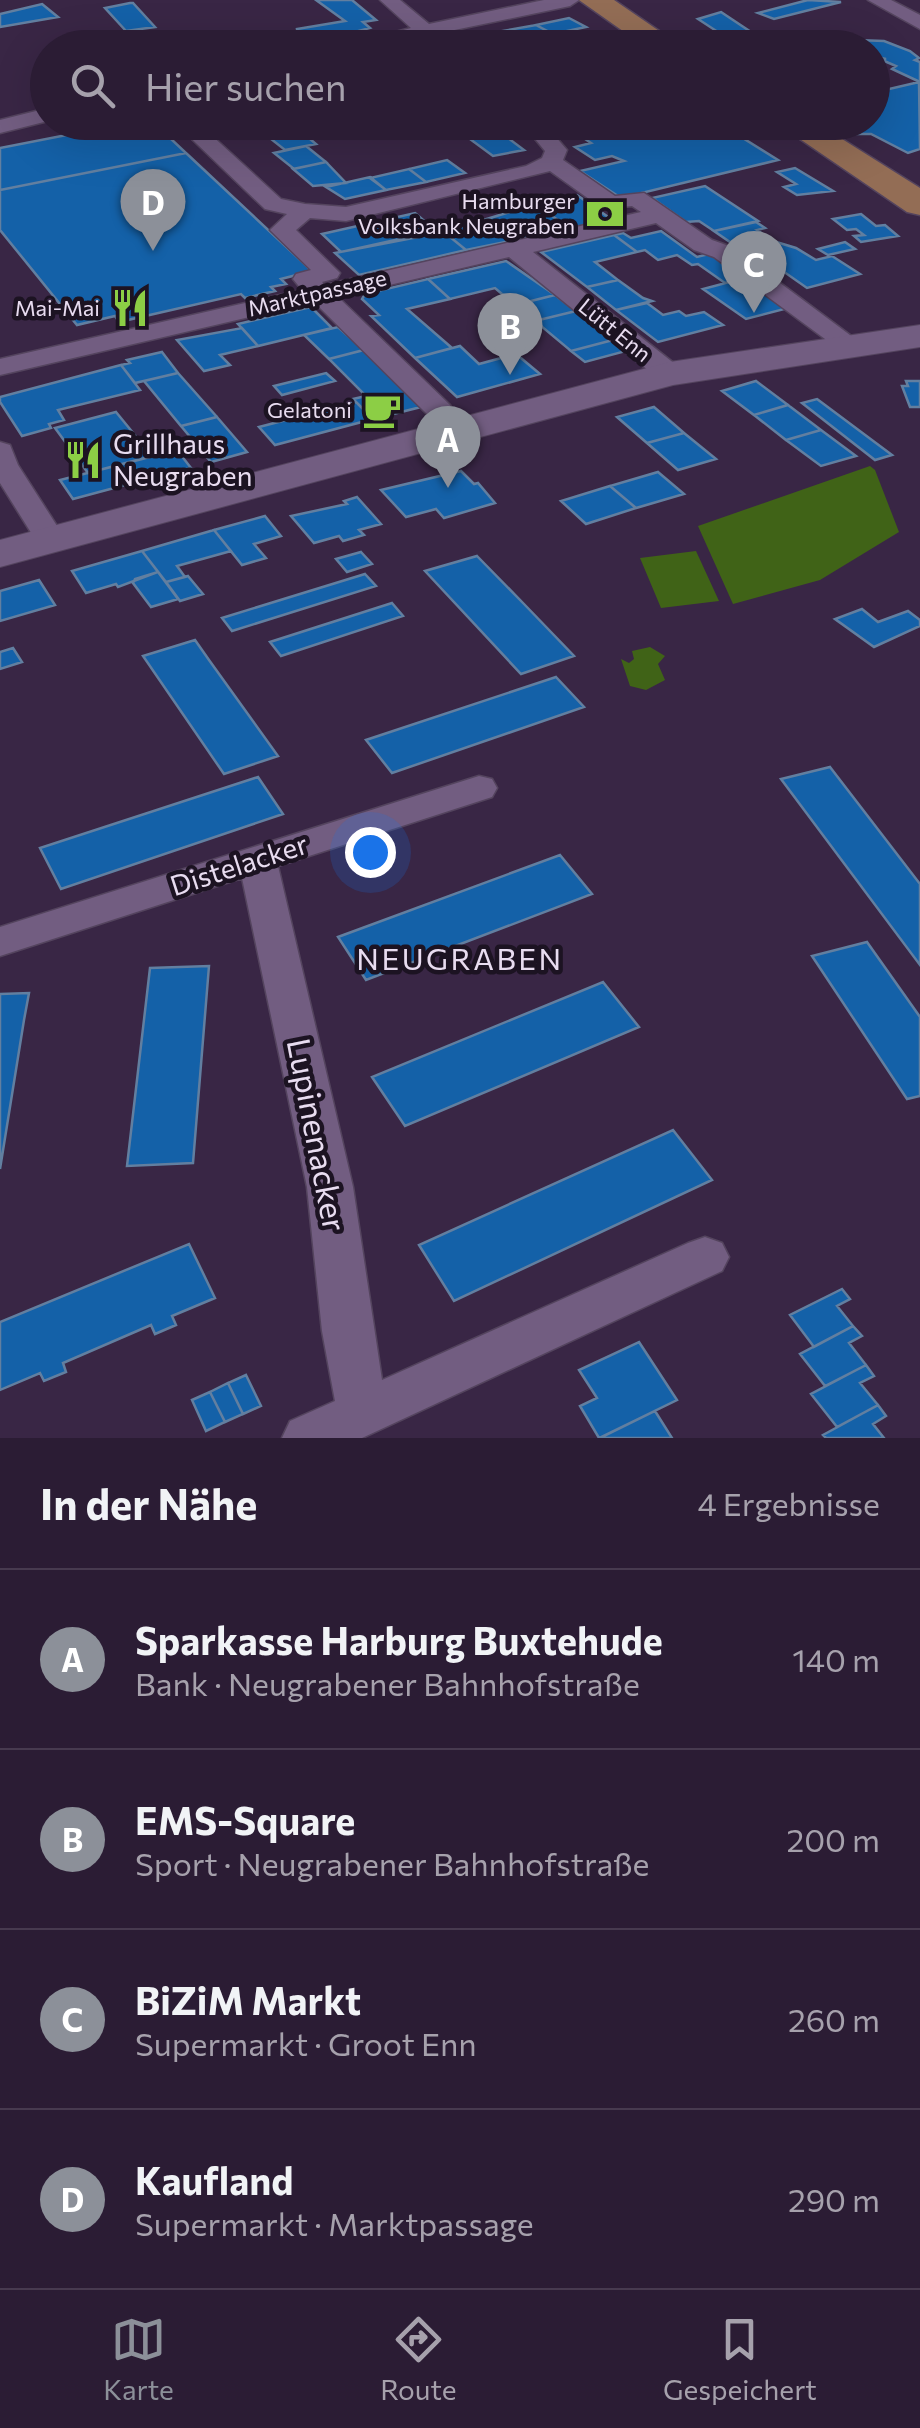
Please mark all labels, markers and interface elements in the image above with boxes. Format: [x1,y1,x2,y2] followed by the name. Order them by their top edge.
[30,30,890,140] search box
[65,58,120,113] icon: search
[145,62,347,109] text: Hier suchen
[120,168,186,251] pin: D
[358,187,575,239] place label: Hamburger Volksbank Neugraben
[584,193,626,235] bank icon: Hamburger Volksbank Neugraben
[722,230,786,313] pin: C
[245,263,389,322] street label: Marktpassage
[109,287,151,329] restaurant icon: Mai-Mai
[478,292,542,375] pin: B
[574,292,657,367] street label: Lütt Enn
[15,294,100,321] place label: Mai-Mai
[361,389,403,431] cafe icon: Gelatoni
[267,396,352,423] place label: Gelatoni
[416,406,480,488] pin: A
[113,426,253,492] place label: Grillhaus Neugraben
[62,439,104,481] restaurant icon: Grillhaus Neugraben
[166,826,312,902] street label: Distelacker
[345,827,396,878] your location
[356,939,564,976] district label: NEUGRABEN
[280,1035,356,1235] street label: Lupinenacker
[40,1477,257,1529] text: In der Nähe
[698,1483,880,1523] text: 4 Ergebnisse
[135,1616,663,1663] text: Sparkasse Harburg Buxtehude
[61,1639,84,1679] text: A
[792,1639,880,1679] text: 140 m
[135,1663,640,1703] text: Bank · Neugrabener Bahnhofstraße
[135,1796,355,1843] text: EMS-Square
[62,1819,83,1859] text: B
[787,1819,880,1859] text: 200 m
[135,1843,649,1883] text: Sport · Neugrabener Bahnhofstraße
[135,1976,361,2023] text: BiZiM Markt
[62,1999,83,2039] text: C
[788,1999,880,2039] text: 260 m
[135,2023,477,2063] text: Supermarkt · Groot Enn
[135,2156,293,2203] text: Kaufland
[61,2179,84,2219] text: D
[788,2179,880,2219] text: 290 m
[135,2203,534,2243] text: Supermarkt · Marktpassage
[103,2312,174,2406] tab: Karte
[380,2312,457,2406] tab: Route
[663,2312,817,2406] tab: Gespeichert

